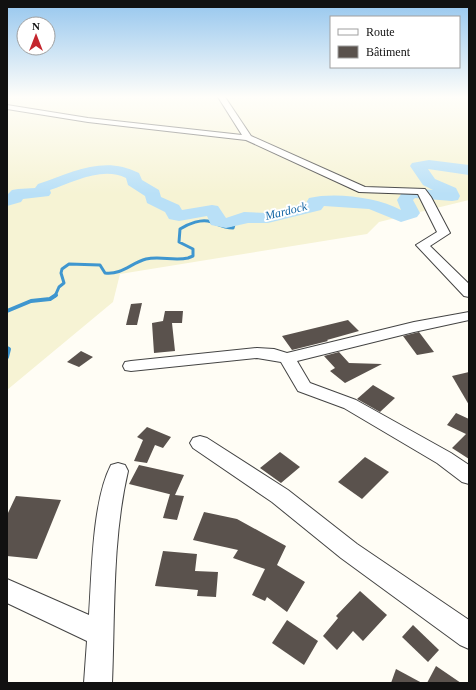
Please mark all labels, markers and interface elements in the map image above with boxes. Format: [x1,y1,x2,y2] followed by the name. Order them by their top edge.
[16,16,56,56] north arrow
[330,16,460,68] legend
[32,20,40,32] text: N
[366,25,395,39] text: Route
[366,45,411,59] text: Bâtiment
[263,199,309,223] water label: Mardock

